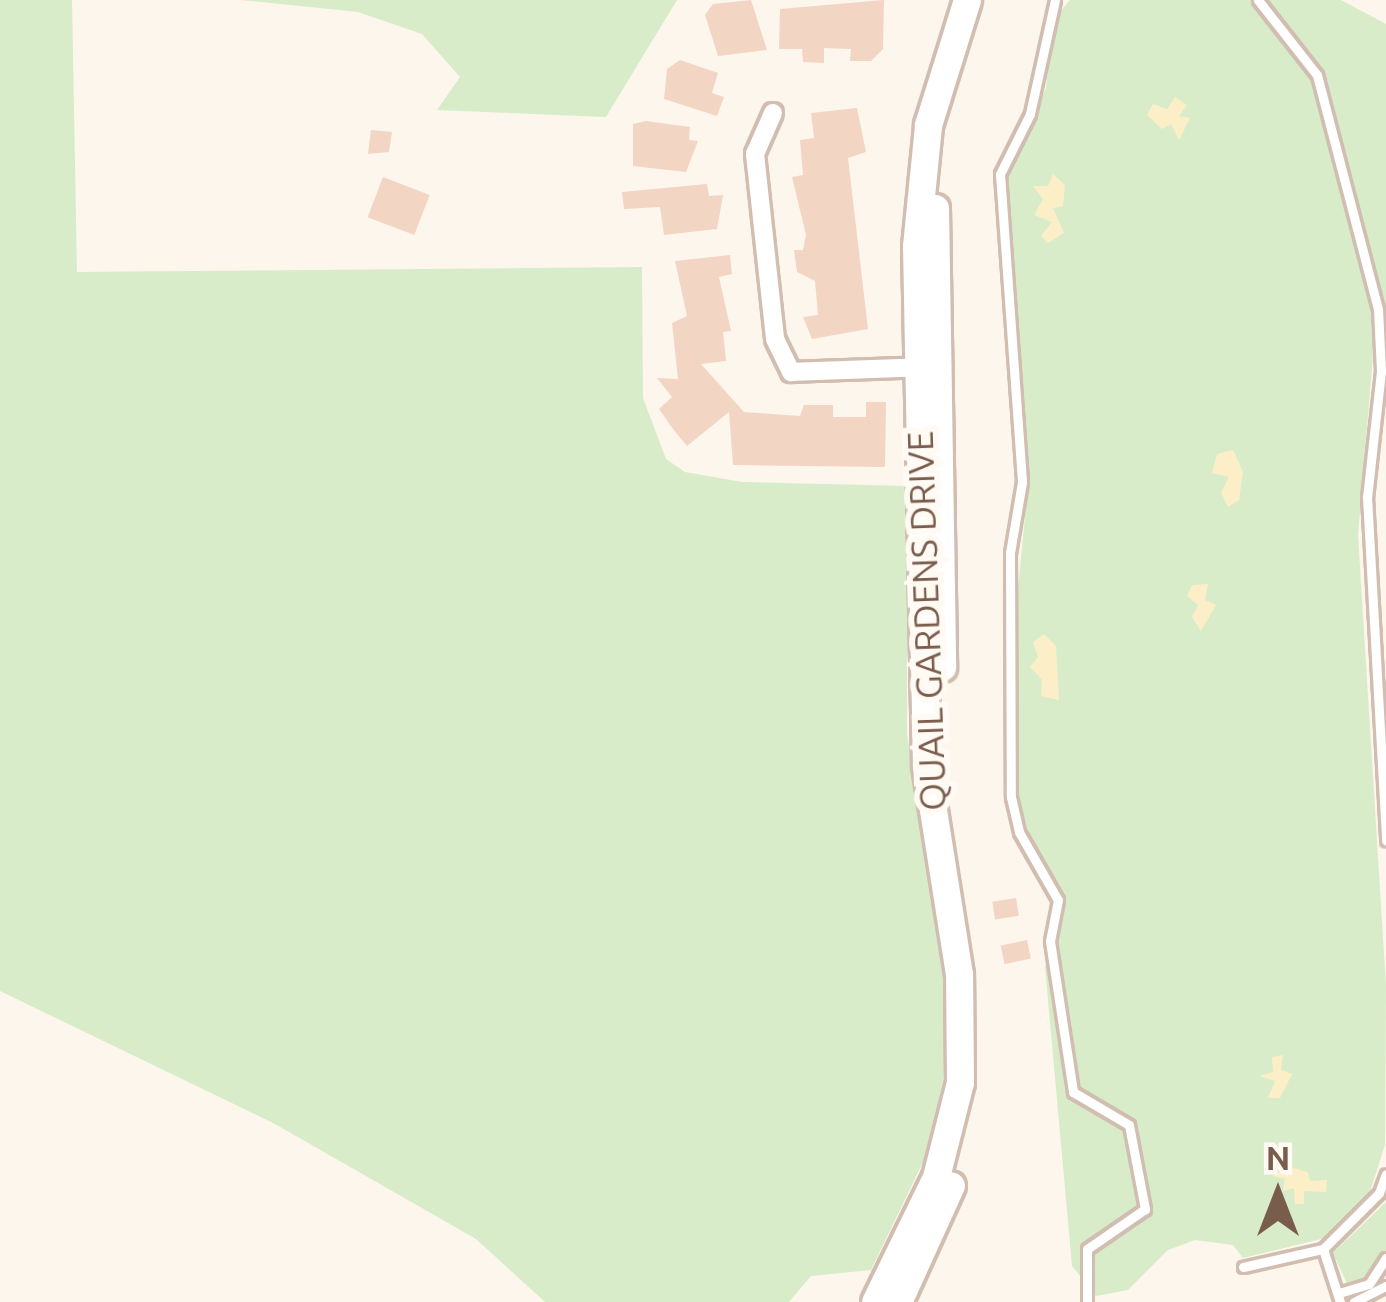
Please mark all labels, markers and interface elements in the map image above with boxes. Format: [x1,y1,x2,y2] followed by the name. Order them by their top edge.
[898,430,954,812] street label: QUAIL GARDENS DRIVE
[1218,1134,1338,1254] north arrow
[1266,1139,1290,1176] text: N

